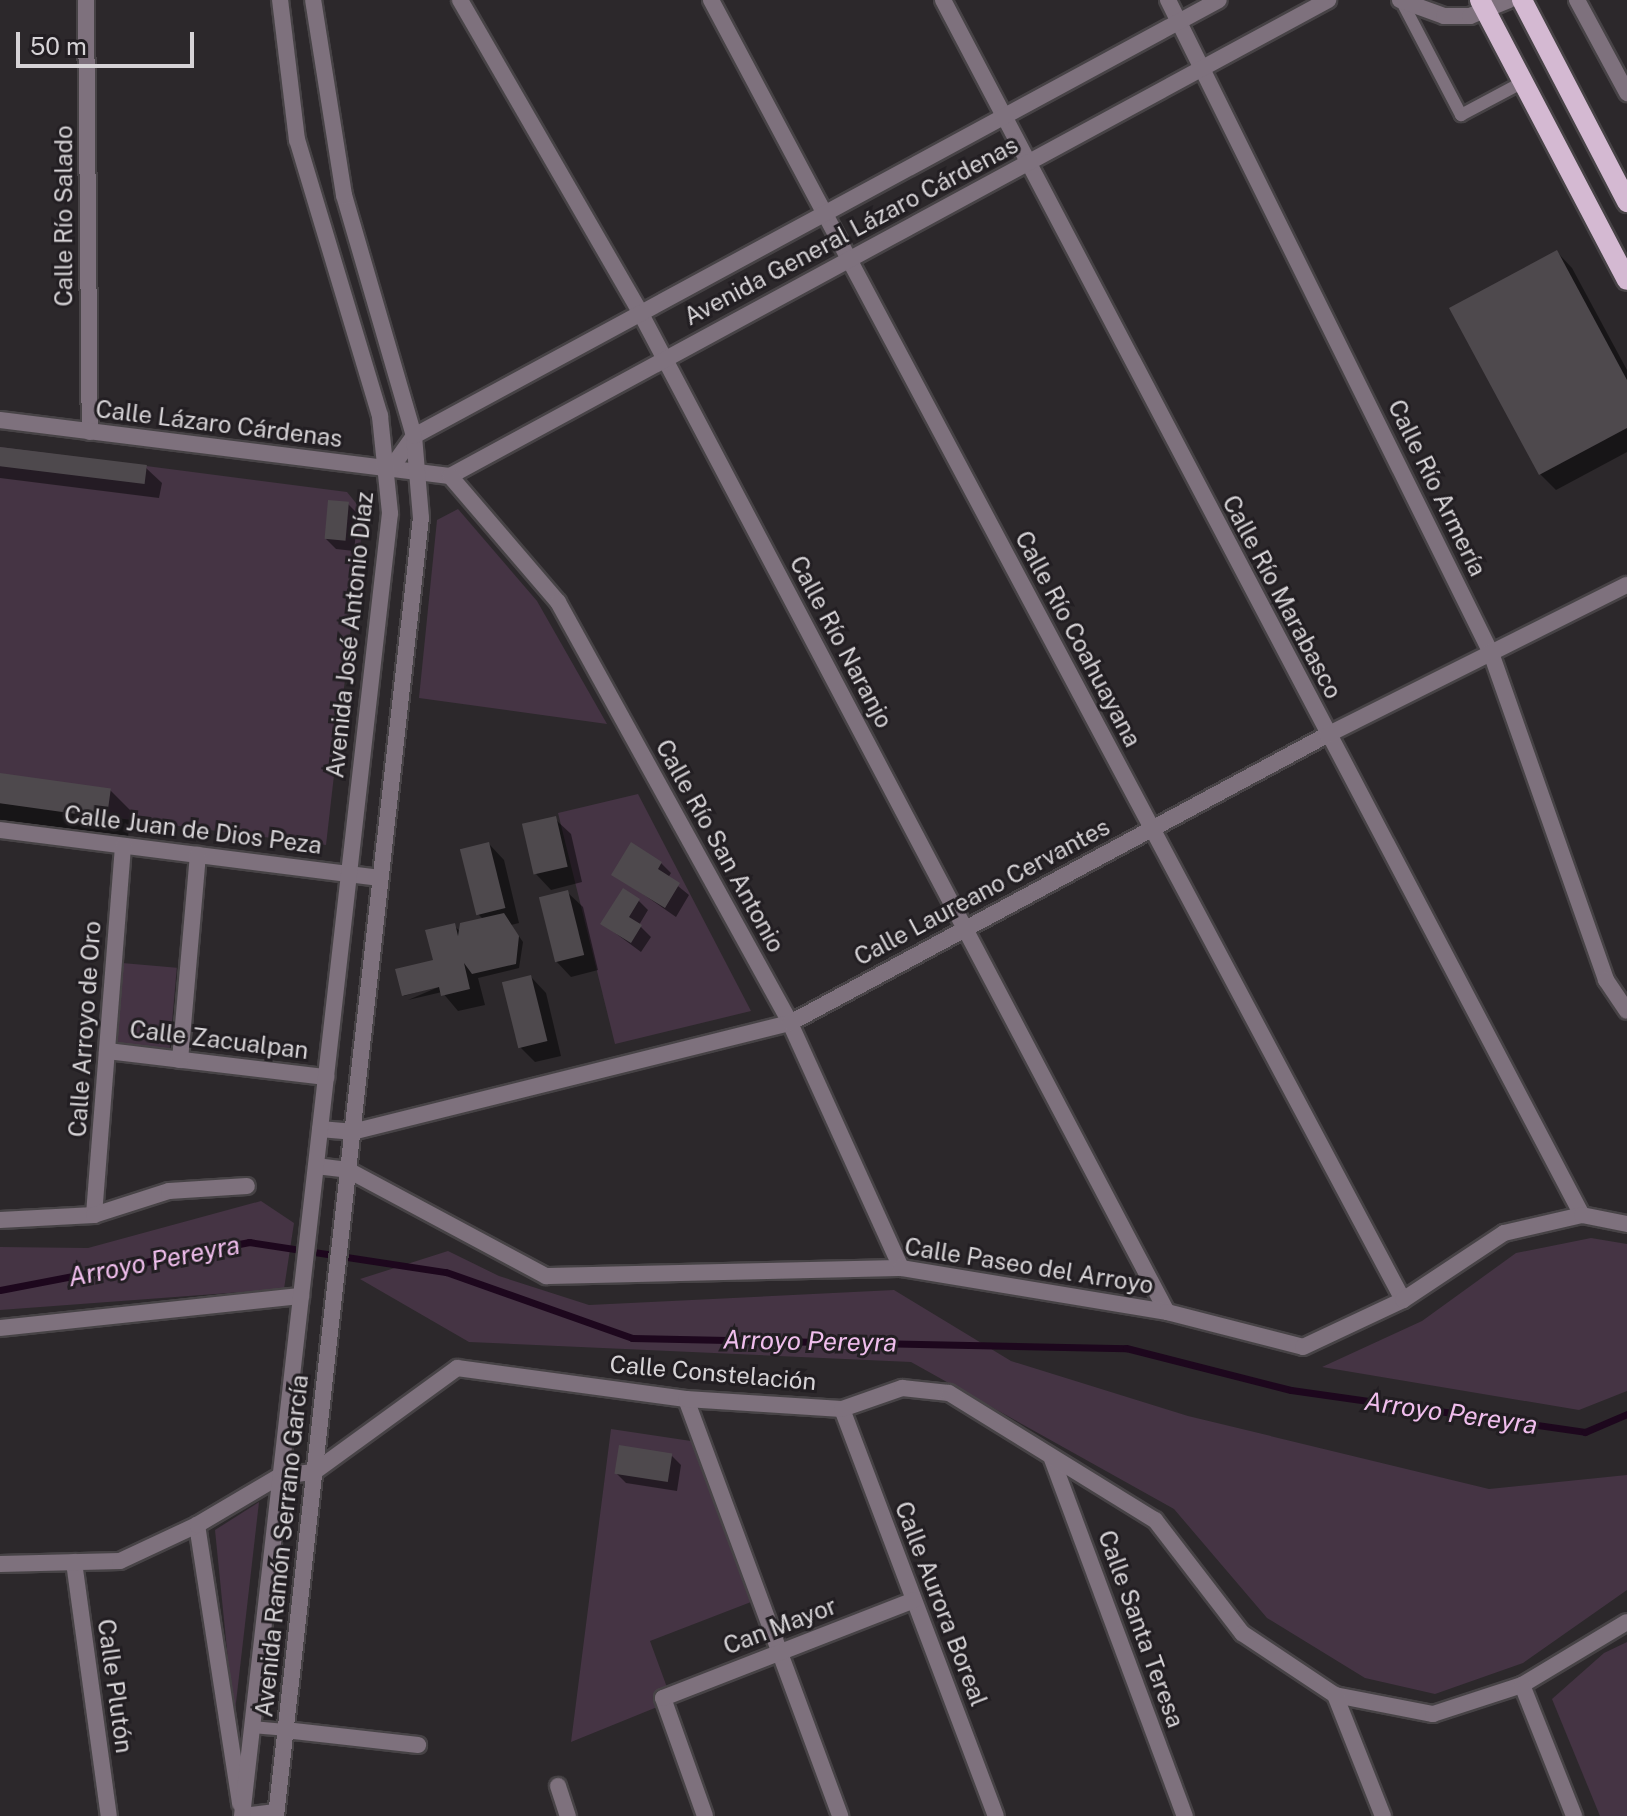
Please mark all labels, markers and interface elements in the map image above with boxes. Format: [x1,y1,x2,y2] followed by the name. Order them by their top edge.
[20,16,198,66] scale bar
[30,32,87,60] text: 50 m
[50,125,78,307] street label: Calle Río Salado
[679,130,1023,332] street label: Avenida General Lázaro Cárdenas
[94,395,344,453] street label: Calle Lázaro Cárdenas
[1382,395,1492,581] street label: Calle Río Armería
[321,490,379,780] street label: Avenida José Antonio Díaz
[1216,490,1348,704] street label: Calle Río Marabasco
[1009,526,1147,752] street label: Calle Río Coahuayana
[783,551,899,733] street label: Calle Río Naranjo
[649,734,791,958] street label: Calle Río San Antonio
[62,800,324,860] street label: Calle Juan de Dios Peza
[849,812,1115,972] street label: Calle Laureano Cervantes
[63,919,107,1139] street label: Calle Arroyo de Oro
[128,1015,310,1065] street label: Calle Zacualpan
[65,1229,243,1293] water label: Arroyo Pereyra
[902,1232,1156,1300] street label: Calle Paseo del Arroyo
[723,1324,897,1358] water label: Arroyo Pereyra
[608,1350,818,1396] street label: Calle Constelación
[250,1373,314,1719] street label: Avenida Ramón Serrano García
[1362,1385,1540,1441] water label: Arroyo Pereyra
[889,1497,993,1711] street label: Calle Aurora Boreal
[1092,1526,1190,1732] street label: Calle Santa Teresa
[719,1591,841,1661] street label: Can Mayor
[91,1617,139,1755] street label: Calle Plutón

